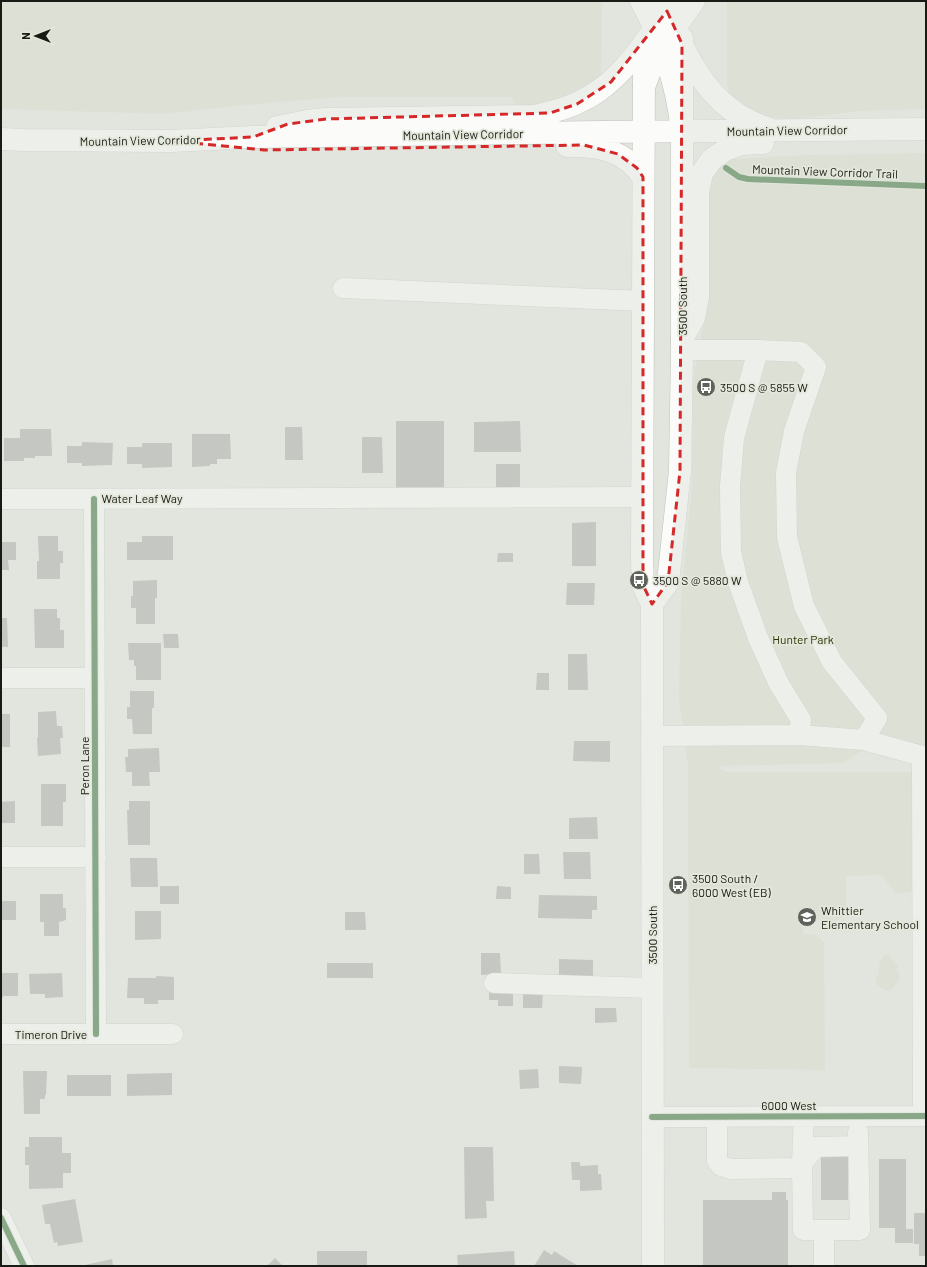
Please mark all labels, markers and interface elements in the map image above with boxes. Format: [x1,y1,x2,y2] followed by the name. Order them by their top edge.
[16,16,56,56] north arrow
[19,32,32,40] text: N
[726,122,848,138] street label: Mountain View Corridor
[402,126,524,142] street label: Mountain View Corridor
[79,132,201,148] street label: Mountain View Corridor
[752,161,898,181] street label: Mountain View Corridor Trail
[675,276,689,336] street label: 3500 South
[695,376,717,398] bus stop icon: 3500 S @ 5855 W
[720,380,808,394] place label: 3500 S @ 5855 W
[102,491,183,505] street label: Water Leaf Way
[628,569,650,591] bus stop icon: 3500 S @ 5880 W
[653,573,742,587] place label: 3500 S @ 5880 W
[772,632,834,646] park label: Hunter Park
[77,737,91,795] street label: Peron Lane
[692,871,772,899] place label: 3500 South / 6000 West (EB)
[667,874,689,896] bus stop icon: 3500 South / 6000 West (EB)
[821,903,919,931] place label: Whittier Elementary School
[645,905,659,965] street label: 3500 South
[796,906,818,928] school or university icon: Whittier Elementary School
[15,1027,87,1041] street label: Timeron Drive
[761,1098,817,1112] street label: 6000 West

